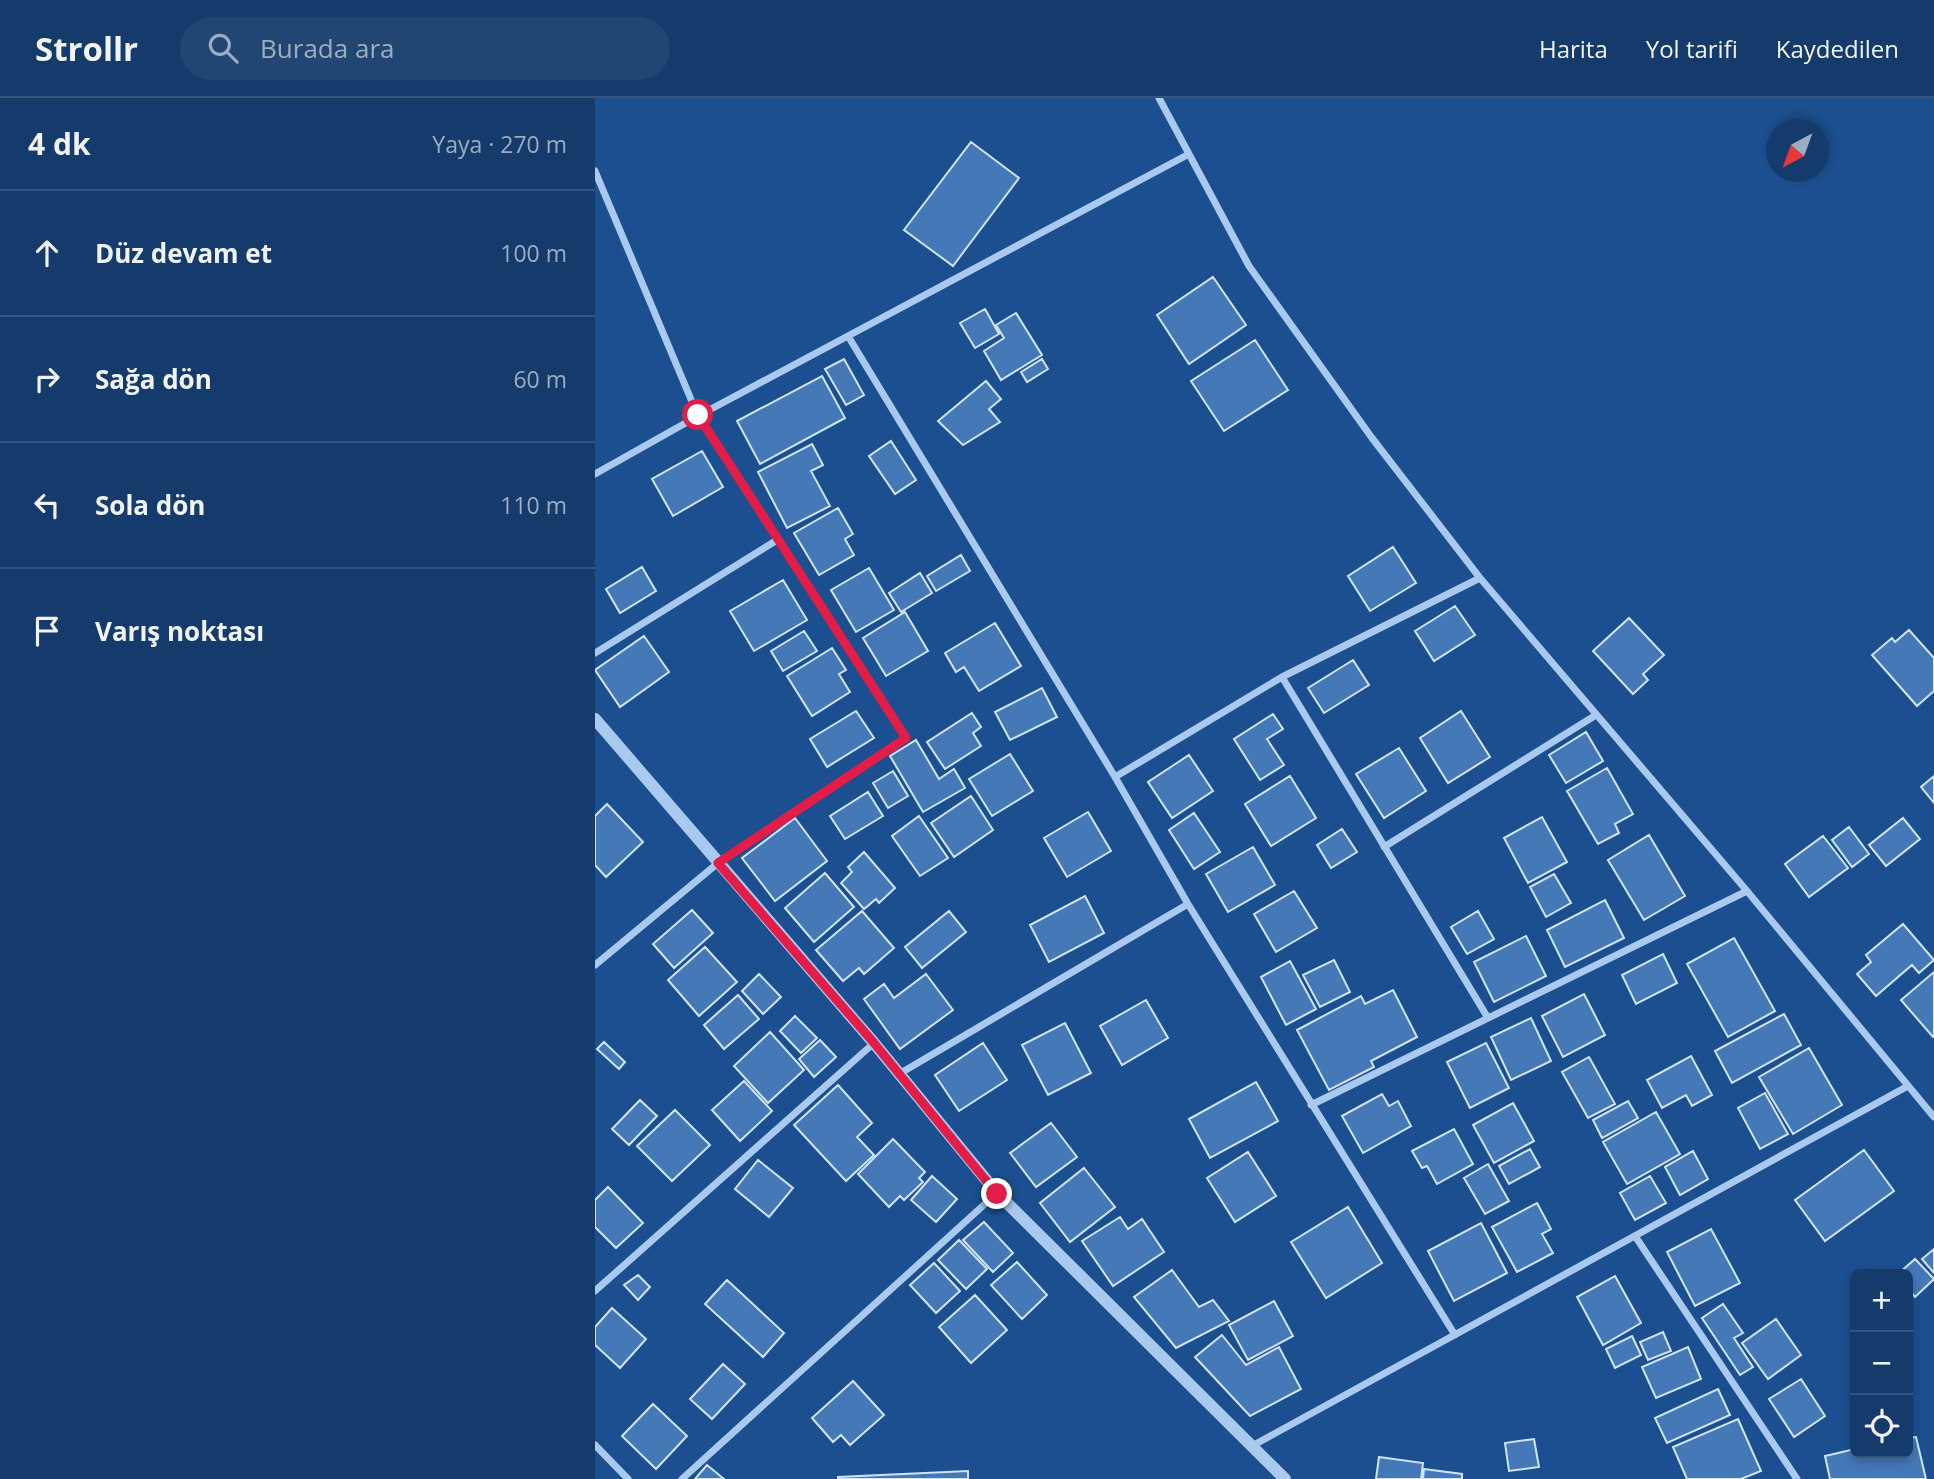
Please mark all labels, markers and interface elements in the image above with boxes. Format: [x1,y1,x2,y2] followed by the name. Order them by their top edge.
[180,17,670,80] search box
[35,26,138,71] text: Strollr
[204,29,242,67] icon: search
[260,30,395,66] text: Burada ara
[1539,32,1608,65] text: Harita
[1646,32,1738,65] text: Yol tarifi
[1776,32,1899,65] text: Kaydedilen
[1766,119,1829,182] north arrow
[28,123,91,164] text: 4 dk
[432,128,567,160] text: Yaya · 270 m
[28,234,66,272] icon: ahead
[95,235,272,271] text: Düz devam et
[500,237,567,269] text: 100 m
[28,360,66,398] icon: right
[95,361,212,397] text: Sağa dön
[513,363,567,395] text: 60 m
[682,399,713,430] route start
[28,486,66,524] icon: left
[95,487,205,523] text: Sola dön
[500,489,567,521] text: 110 m
[28,612,66,650] icon: arrive
[95,613,264,649] text: Varış noktası
[981,1178,1012,1209] route end
[1850,1269,1913,1458] map controls
[1850,1269,1913,1332] button: +
[1850,1332,1913,1395] button: −
[1850,1395,1913,1458] button: locate

